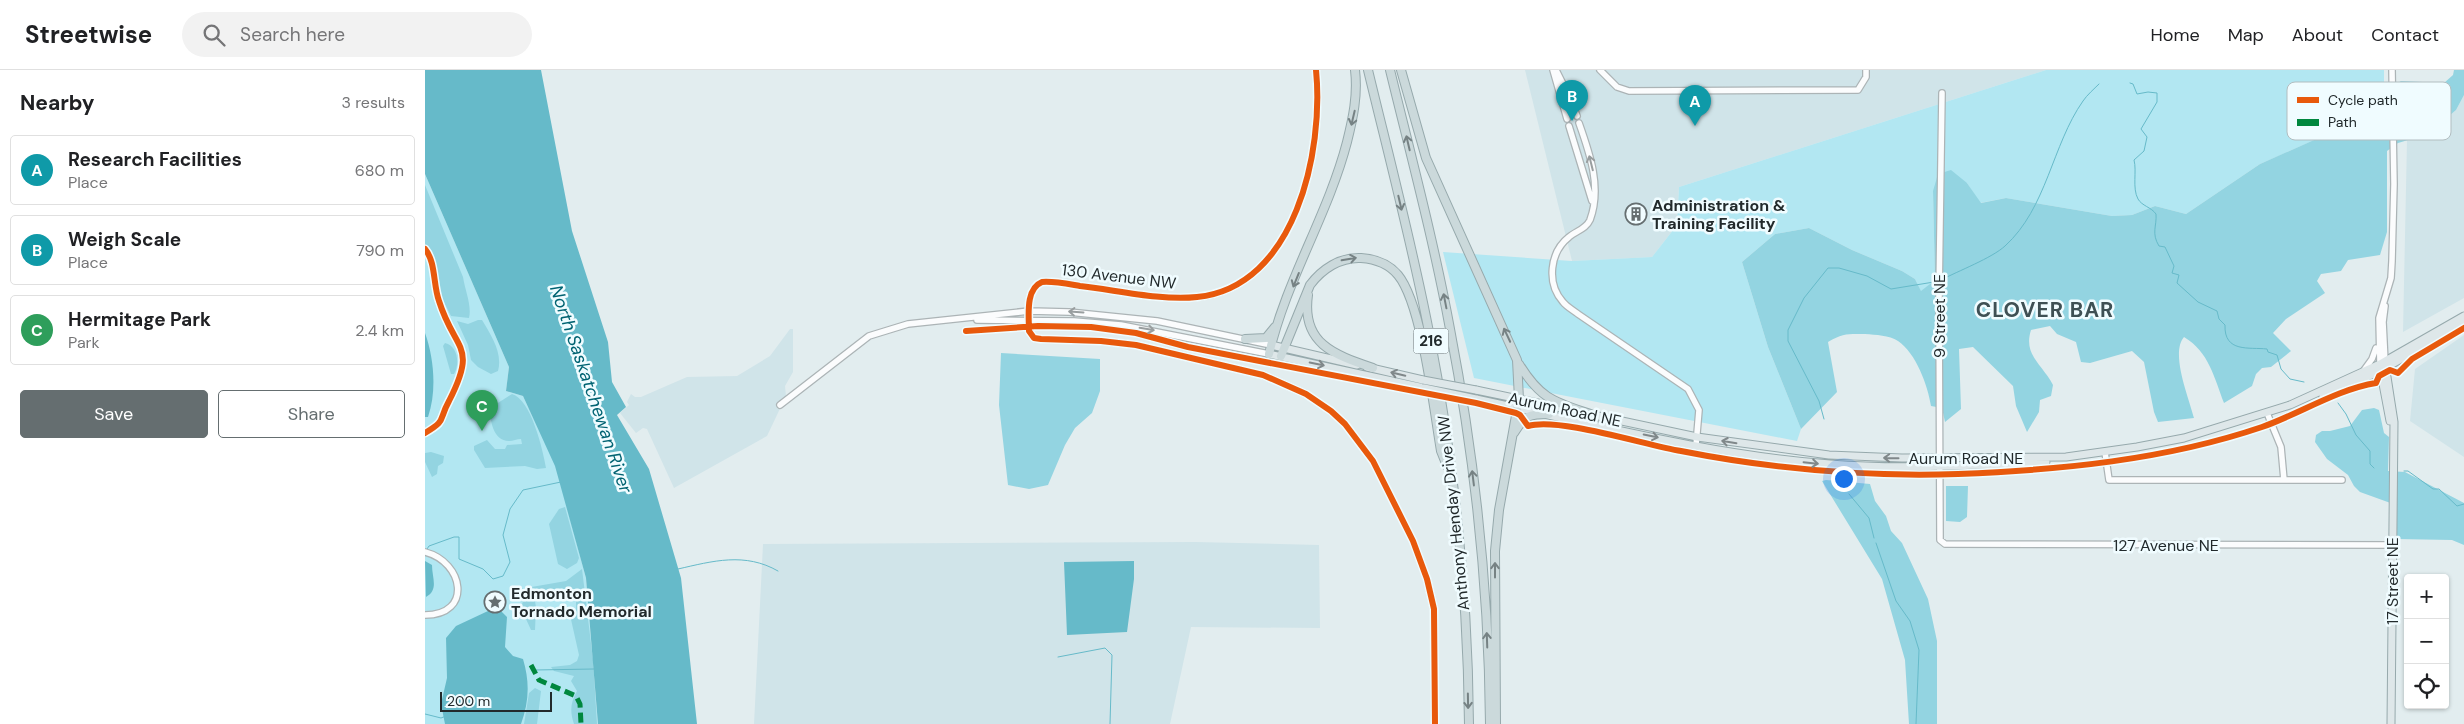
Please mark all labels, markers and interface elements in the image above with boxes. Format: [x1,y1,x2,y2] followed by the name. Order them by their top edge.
[182,12,532,57] search box
[25,19,152,50] text: Streetwise
[200,21,228,49] icon: search
[240,22,345,47] text: Search here
[2150,23,2200,47] text: Home
[2228,23,2264,47] text: Map
[2292,23,2343,47] text: About
[2371,23,2439,47] text: Contact
[1556,80,1588,121] pin: B
[2287,82,2451,140] legend
[1679,85,1711,126] pin: A
[20,89,94,117] text: Nearby
[2328,91,2398,109] text: Cycle path
[342,92,405,113] text: 3 results
[1347,110,1357,126] one-way arrow
[2328,113,2357,131] text: Path
[1403,135,1412,151] one-way arrow
[68,147,242,172] text: Research Facilities
[1586,156,1595,172] one-way arrow
[31,160,43,181] text: A
[355,160,404,181] text: 680 m
[68,172,108,193] text: Place
[1396,194,1405,210] one-way arrow
[1652,195,1786,234] place label: Administration & Training Facility
[1624,202,1648,226] building icon: Administration & Training Facility
[68,227,181,252] text: Weigh Scale
[32,240,42,261] text: B
[356,240,404,261] text: 790 m
[68,252,108,273] text: Place
[1341,254,1357,264] one-way arrow
[1061,259,1178,294] street label: 130 Avenue NW
[1290,272,1300,287] one-way arrow
[1929,274,1950,358] street label: 9 Street NE
[544,282,638,497] water label: North Saskatchewan River
[1439,293,1449,309] one-way arrow
[1976,296,2114,324] district label: CLOVER BAR
[68,307,211,332] text: Hermitage Park
[1069,308,1085,317] one-way arrow
[31,320,43,341] text: C
[355,320,404,341] text: 2.4 km
[1139,324,1155,334] one-way arrow
[1413,328,1449,354] road number: 216
[1502,328,1512,343] one-way arrow
[68,332,100,353] text: Park
[1309,360,1325,369] one-way arrow
[1390,369,1406,378] one-way arrow
[1507,387,1623,432] street label: Aurum Road NE
[20,390,208,438] button: Save
[218,390,405,438] button: Share
[466,390,498,431] pin: C
[1433,414,1474,612] street label: Anthony Henday Drive NW
[1642,431,1658,441] one-way arrow
[1722,437,1738,447] one-way arrow
[1909,448,2023,469] street label: Aurum Road NE
[1883,453,1900,463] one-way arrow
[1802,458,1818,467] one-way arrow
[1831,466,1857,492] your location
[1468,471,1478,487] one-way arrow
[2113,535,2219,556] street label: 127 Avenue NE
[2382,537,2403,625] street label: 17 Street NE
[1491,563,1500,579] one-way arrow
[2404,574,2449,709] map controls
[2404,574,2449,619] button: +
[511,583,652,622] place label: Edmonton Tornado Memorial
[483,590,507,614] place icon: Edmonton Tornado Memorial
[2404,619,2449,664] button: −
[1483,633,1492,649] one-way arrow
[2404,664,2449,709] button: locate
[440,689,553,712] scale bar
[447,692,490,710] text: 200 m
[1463,692,1473,709] one-way arrow

